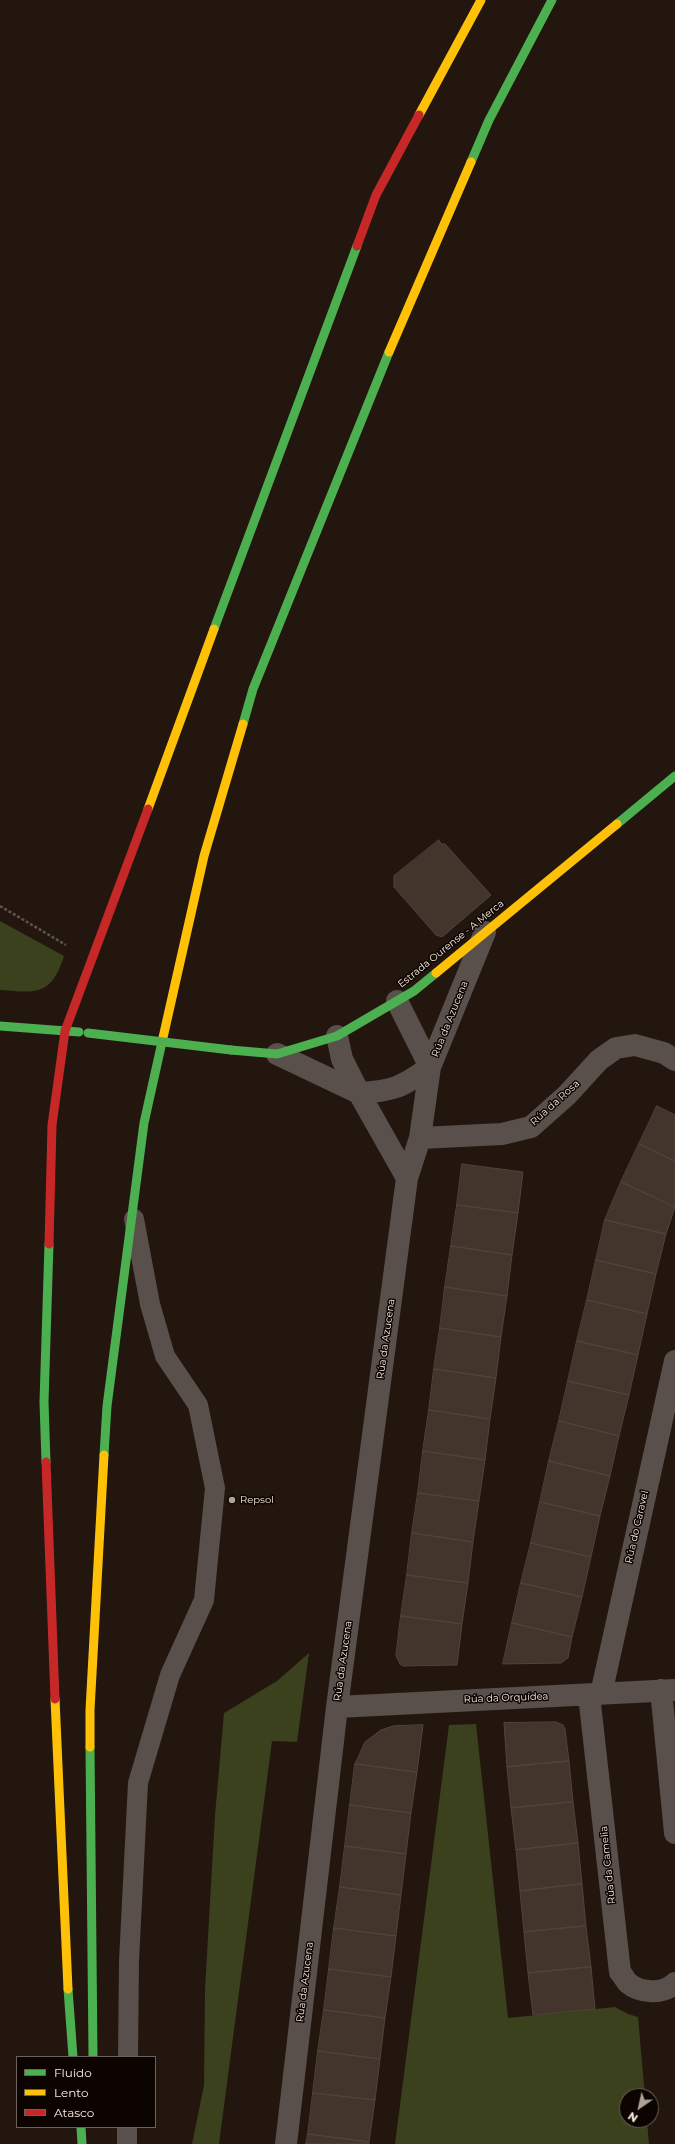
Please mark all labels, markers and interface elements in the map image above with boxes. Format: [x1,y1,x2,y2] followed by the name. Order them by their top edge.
[396,898,506,990] street label: Estrada Ourense - A Merca
[429,979,471,1059] street label: Rúa da Azucena
[528,1078,582,1128] street label: Rúa da Rosa
[374,1298,398,1380] street label: Rúa da Azucena
[623,1489,651,1565] street label: Rúa do Caravel
[240,1494,274,1506] place label: Repsol
[227,1495,237,1505] marker: Repsol
[331,1620,355,1702] street label: Rúa da Azucena
[463,1691,549,1705] street label: Rúa da Orquídea
[598,1825,618,1905] street label: Rúa da Camelia
[294,1941,316,2023] street label: Rúa da Azucena
[16,2056,156,2128] legend
[54,2065,92,2080] text: Fluido
[54,2085,89,2100] text: Lento
[619,2088,659,2128] north arrow
[54,2105,94,2120] text: Atasco
[625,2109,640,2125] text: N

